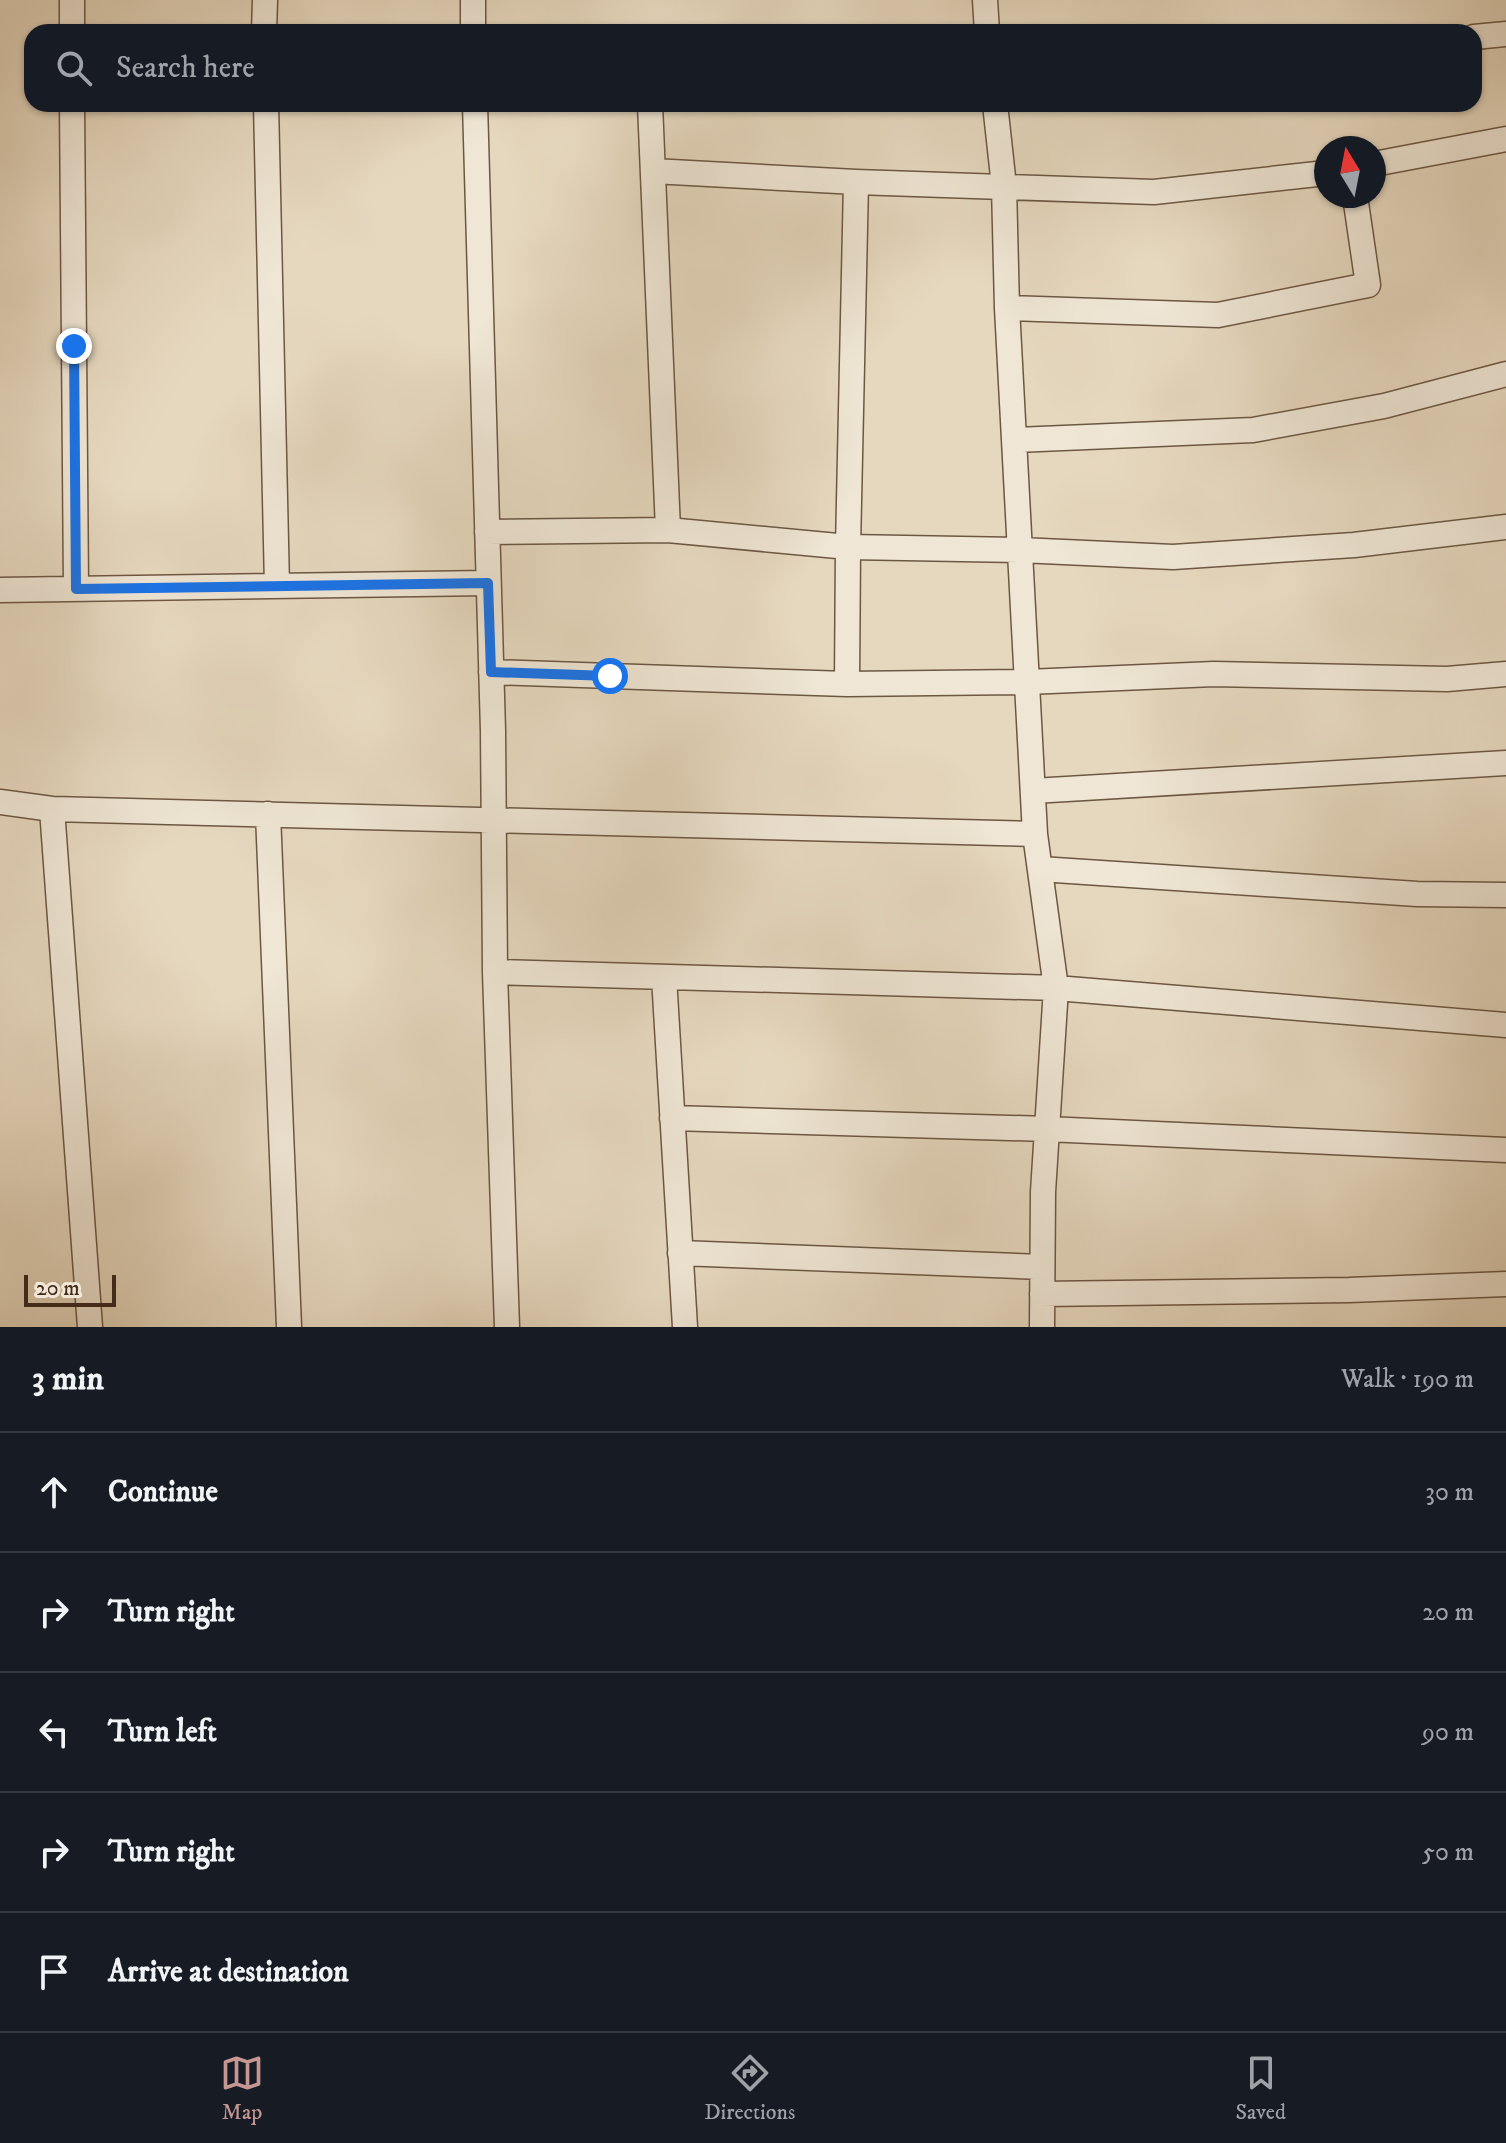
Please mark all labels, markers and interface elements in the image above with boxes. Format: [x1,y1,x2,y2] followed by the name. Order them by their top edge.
[24,24,1482,112] search box
[52,46,96,90] icon: search
[116,50,255,87] text: Search here
[1314,136,1386,208] north arrow
[56,328,92,364] route end
[592,658,628,694] route start
[24,1271,116,1307] scale bar
[36,1275,80,1302] text: 20 m
[32,1358,104,1400] text: 3 min
[1341,1363,1474,1396] text: Walk · 190 m
[32,1470,76,1514] icon: ahead
[108,1474,218,1511] text: Continue
[1425,1476,1474,1509] text: 30 m
[32,1590,76,1634] icon: right
[108,1594,235,1631] text: Turn right
[1422,1596,1474,1629] text: 20 m
[32,1710,76,1754] icon: left
[108,1714,217,1751] text: Turn left
[1422,1716,1474,1749] text: 90 m
[32,1830,76,1874] icon: right
[108,1834,235,1871] text: Turn right
[1422,1836,1474,1869] text: 50 m
[32,1950,76,1994] icon: arrive
[108,1954,349,1991] text: Arrive at destination
[220,2051,264,2126] tab: Map
[704,2051,795,2126] tab: Directions
[1235,2051,1286,2126] tab: Saved

